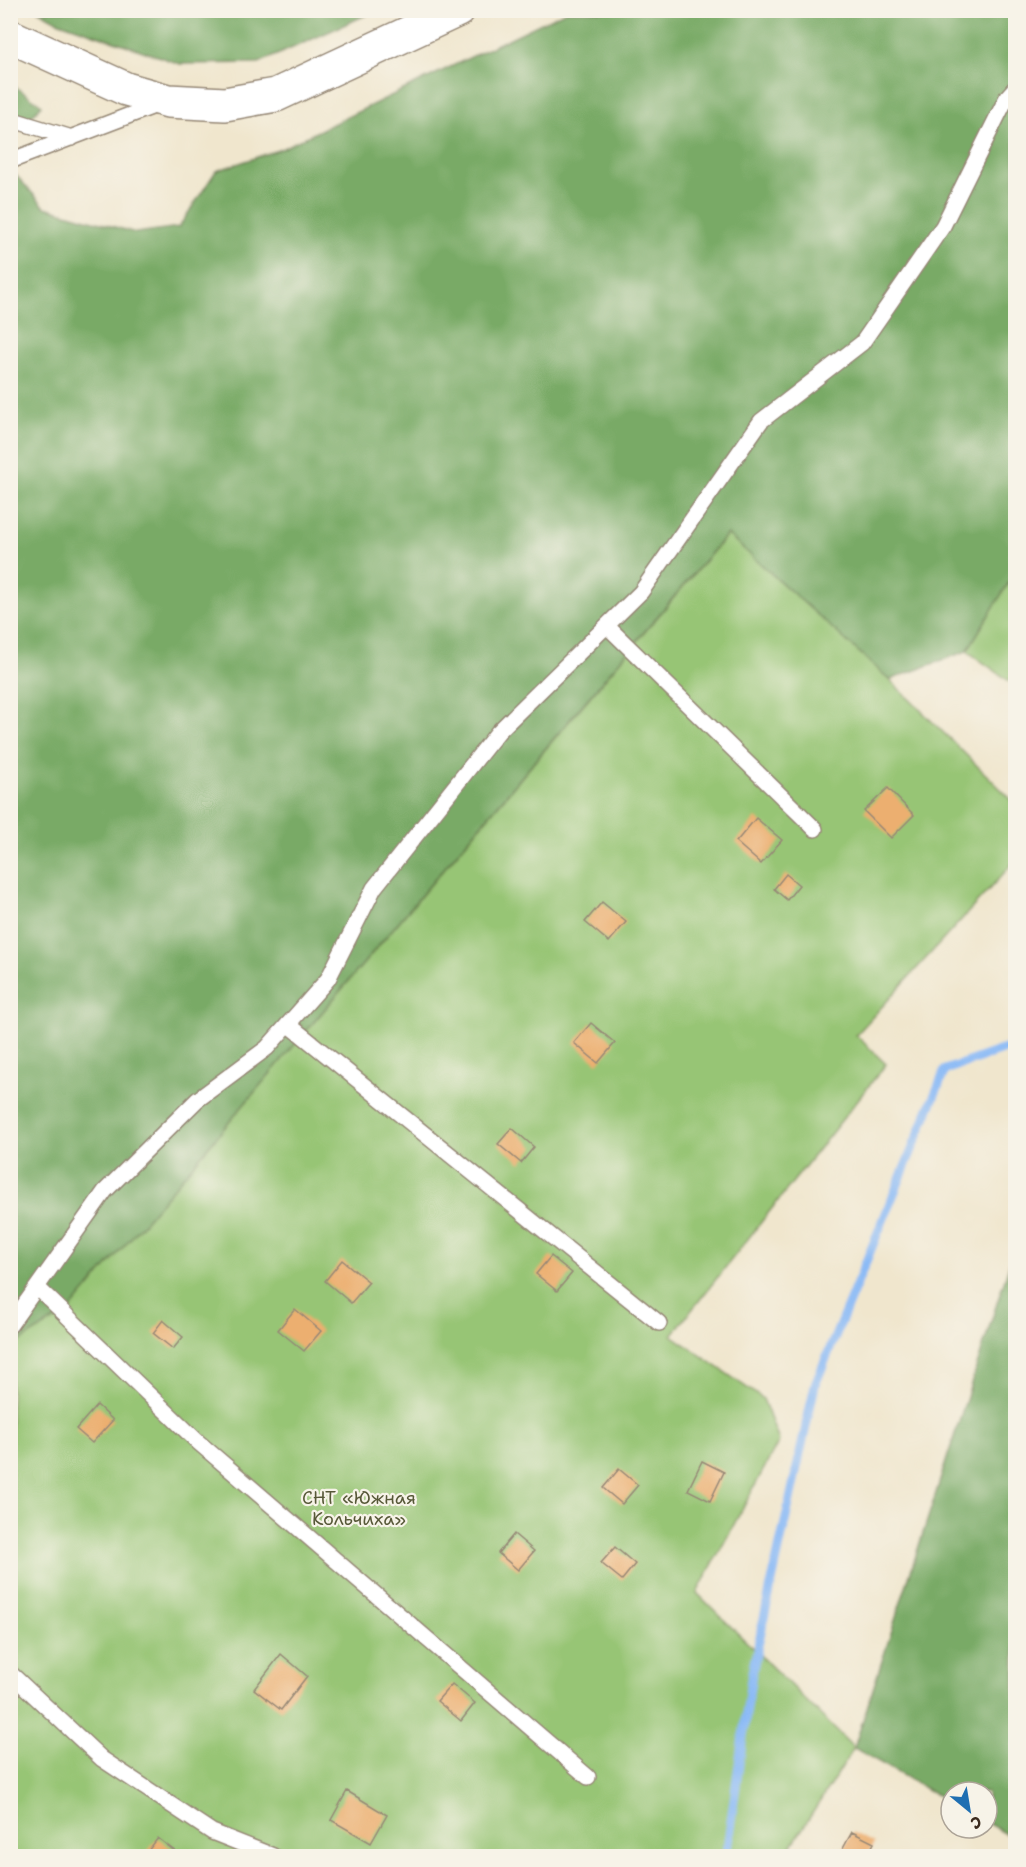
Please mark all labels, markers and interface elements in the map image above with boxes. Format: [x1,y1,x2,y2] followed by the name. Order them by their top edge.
[302,1486,416,1531] park label: СНТ «Южная Кольчиха»
[939,1780,999,1840] north arrow
[967,1811,986,1834] text: С

